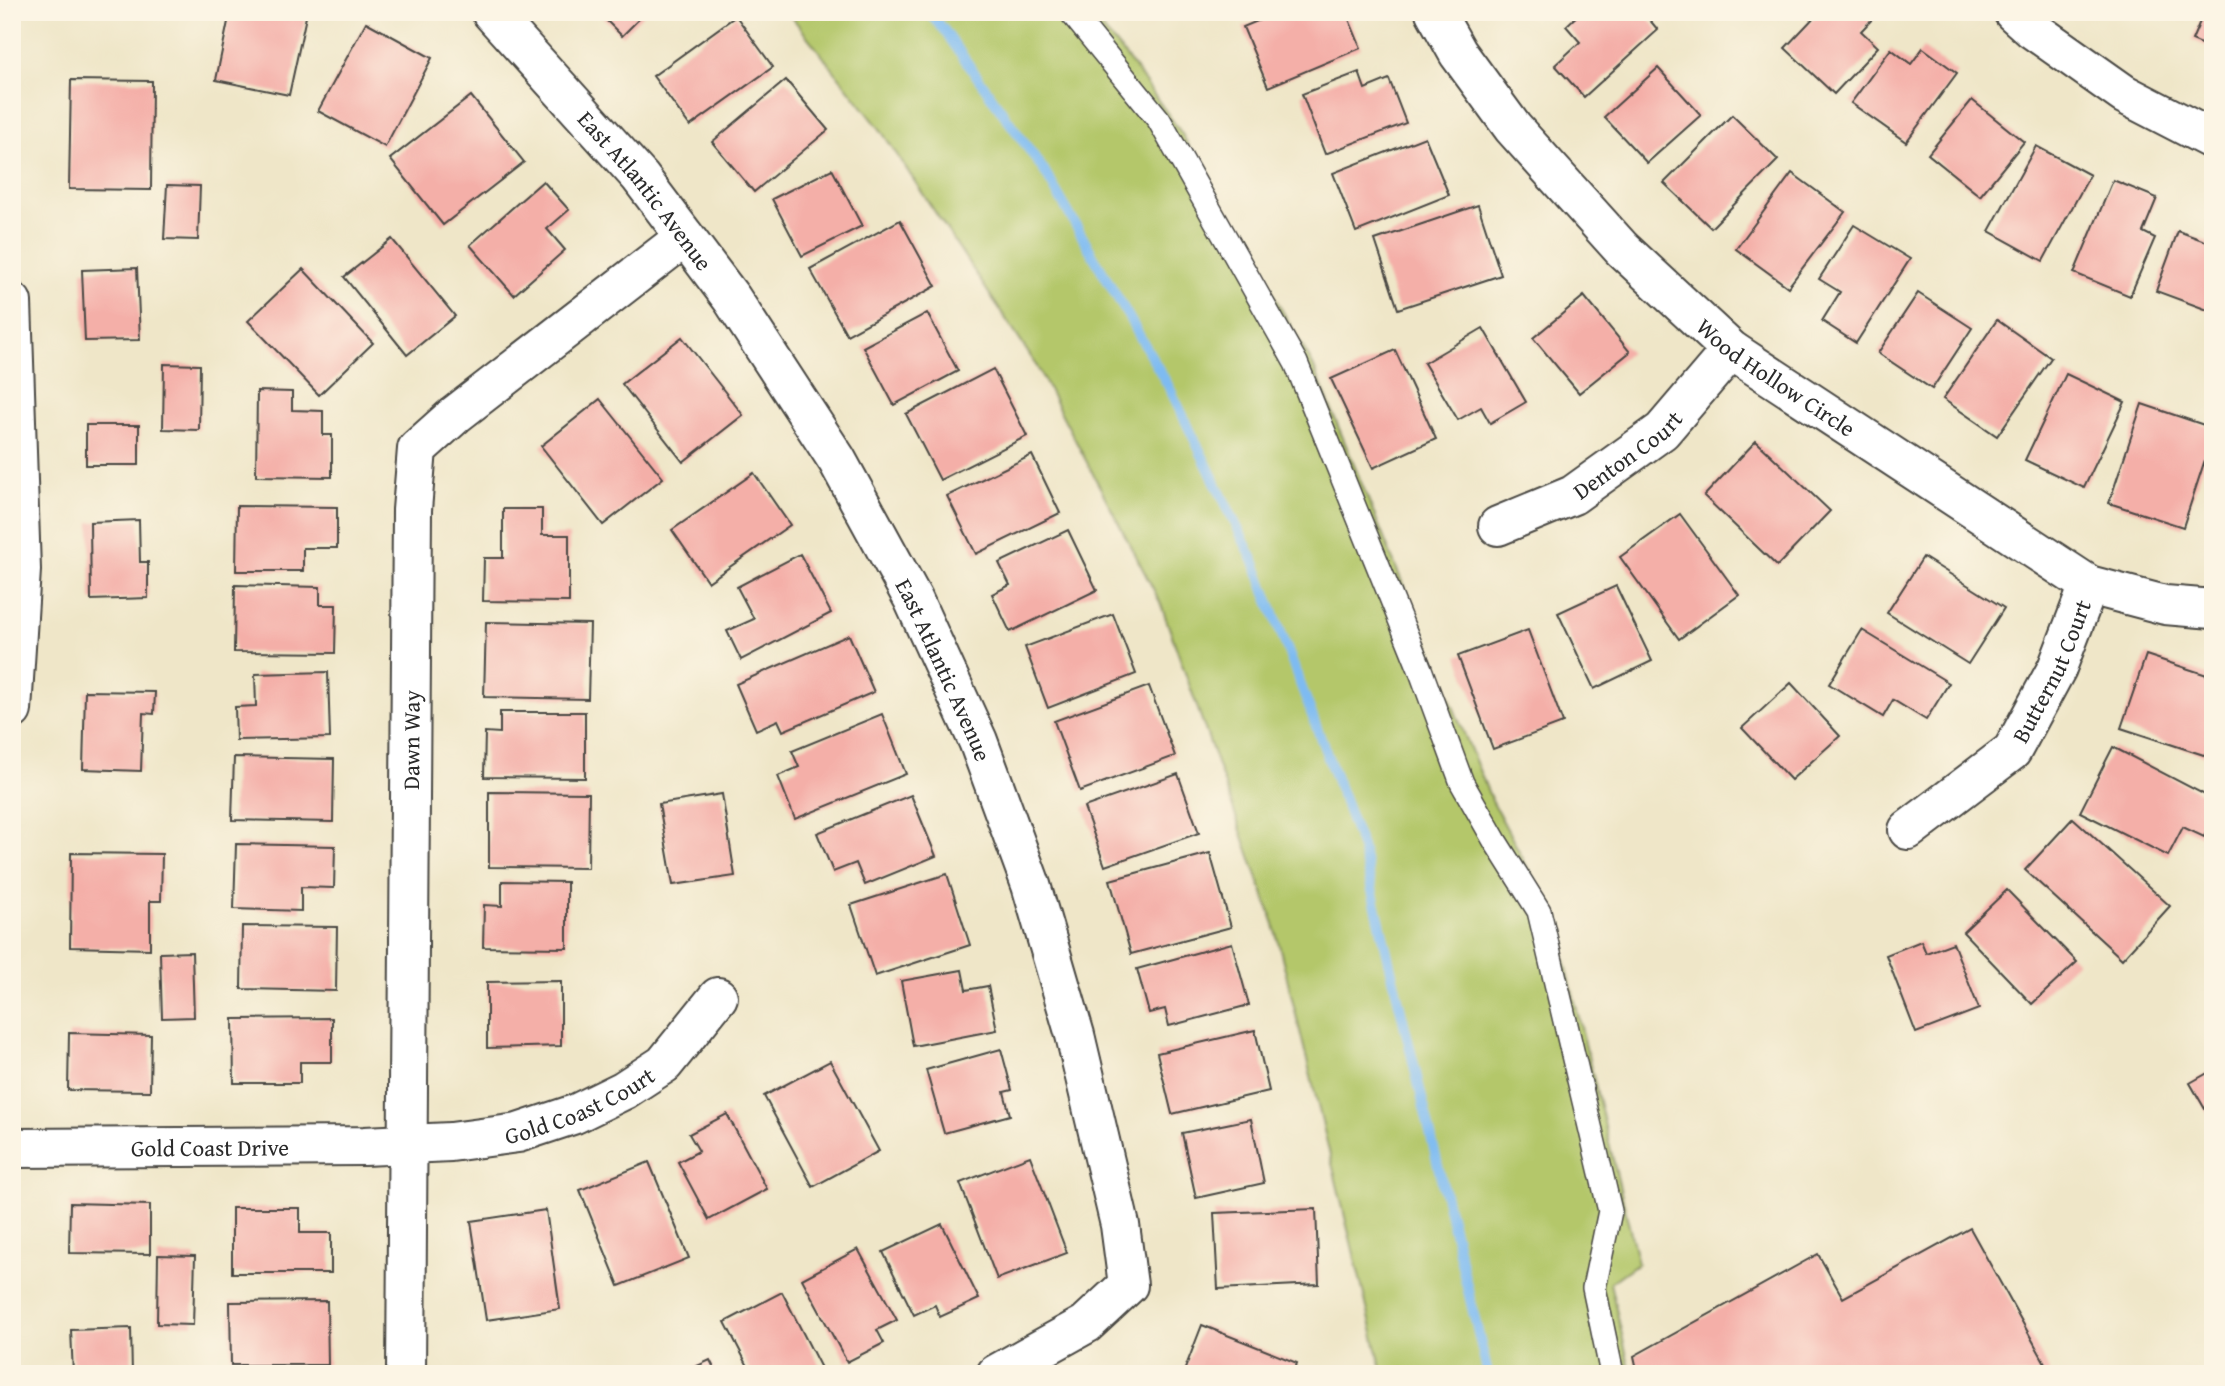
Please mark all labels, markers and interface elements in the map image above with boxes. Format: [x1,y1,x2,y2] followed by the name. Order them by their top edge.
[571,103,721,277] street label: East Atlantic Avenue
[1690,310,1862,444] street label: Wood Hollow Circle
[1566,403,1690,507] street label: Denton Court
[888,572,1000,765] street label: East Atlantic Avenue
[2003,594,2098,748] street label: Butternut Court
[394,689,427,790] street label: Dawn Way
[503,1058,661,1151] street label: Gold Coast Court
[131,1130,289,1164] street label: Gold Coast Drive

